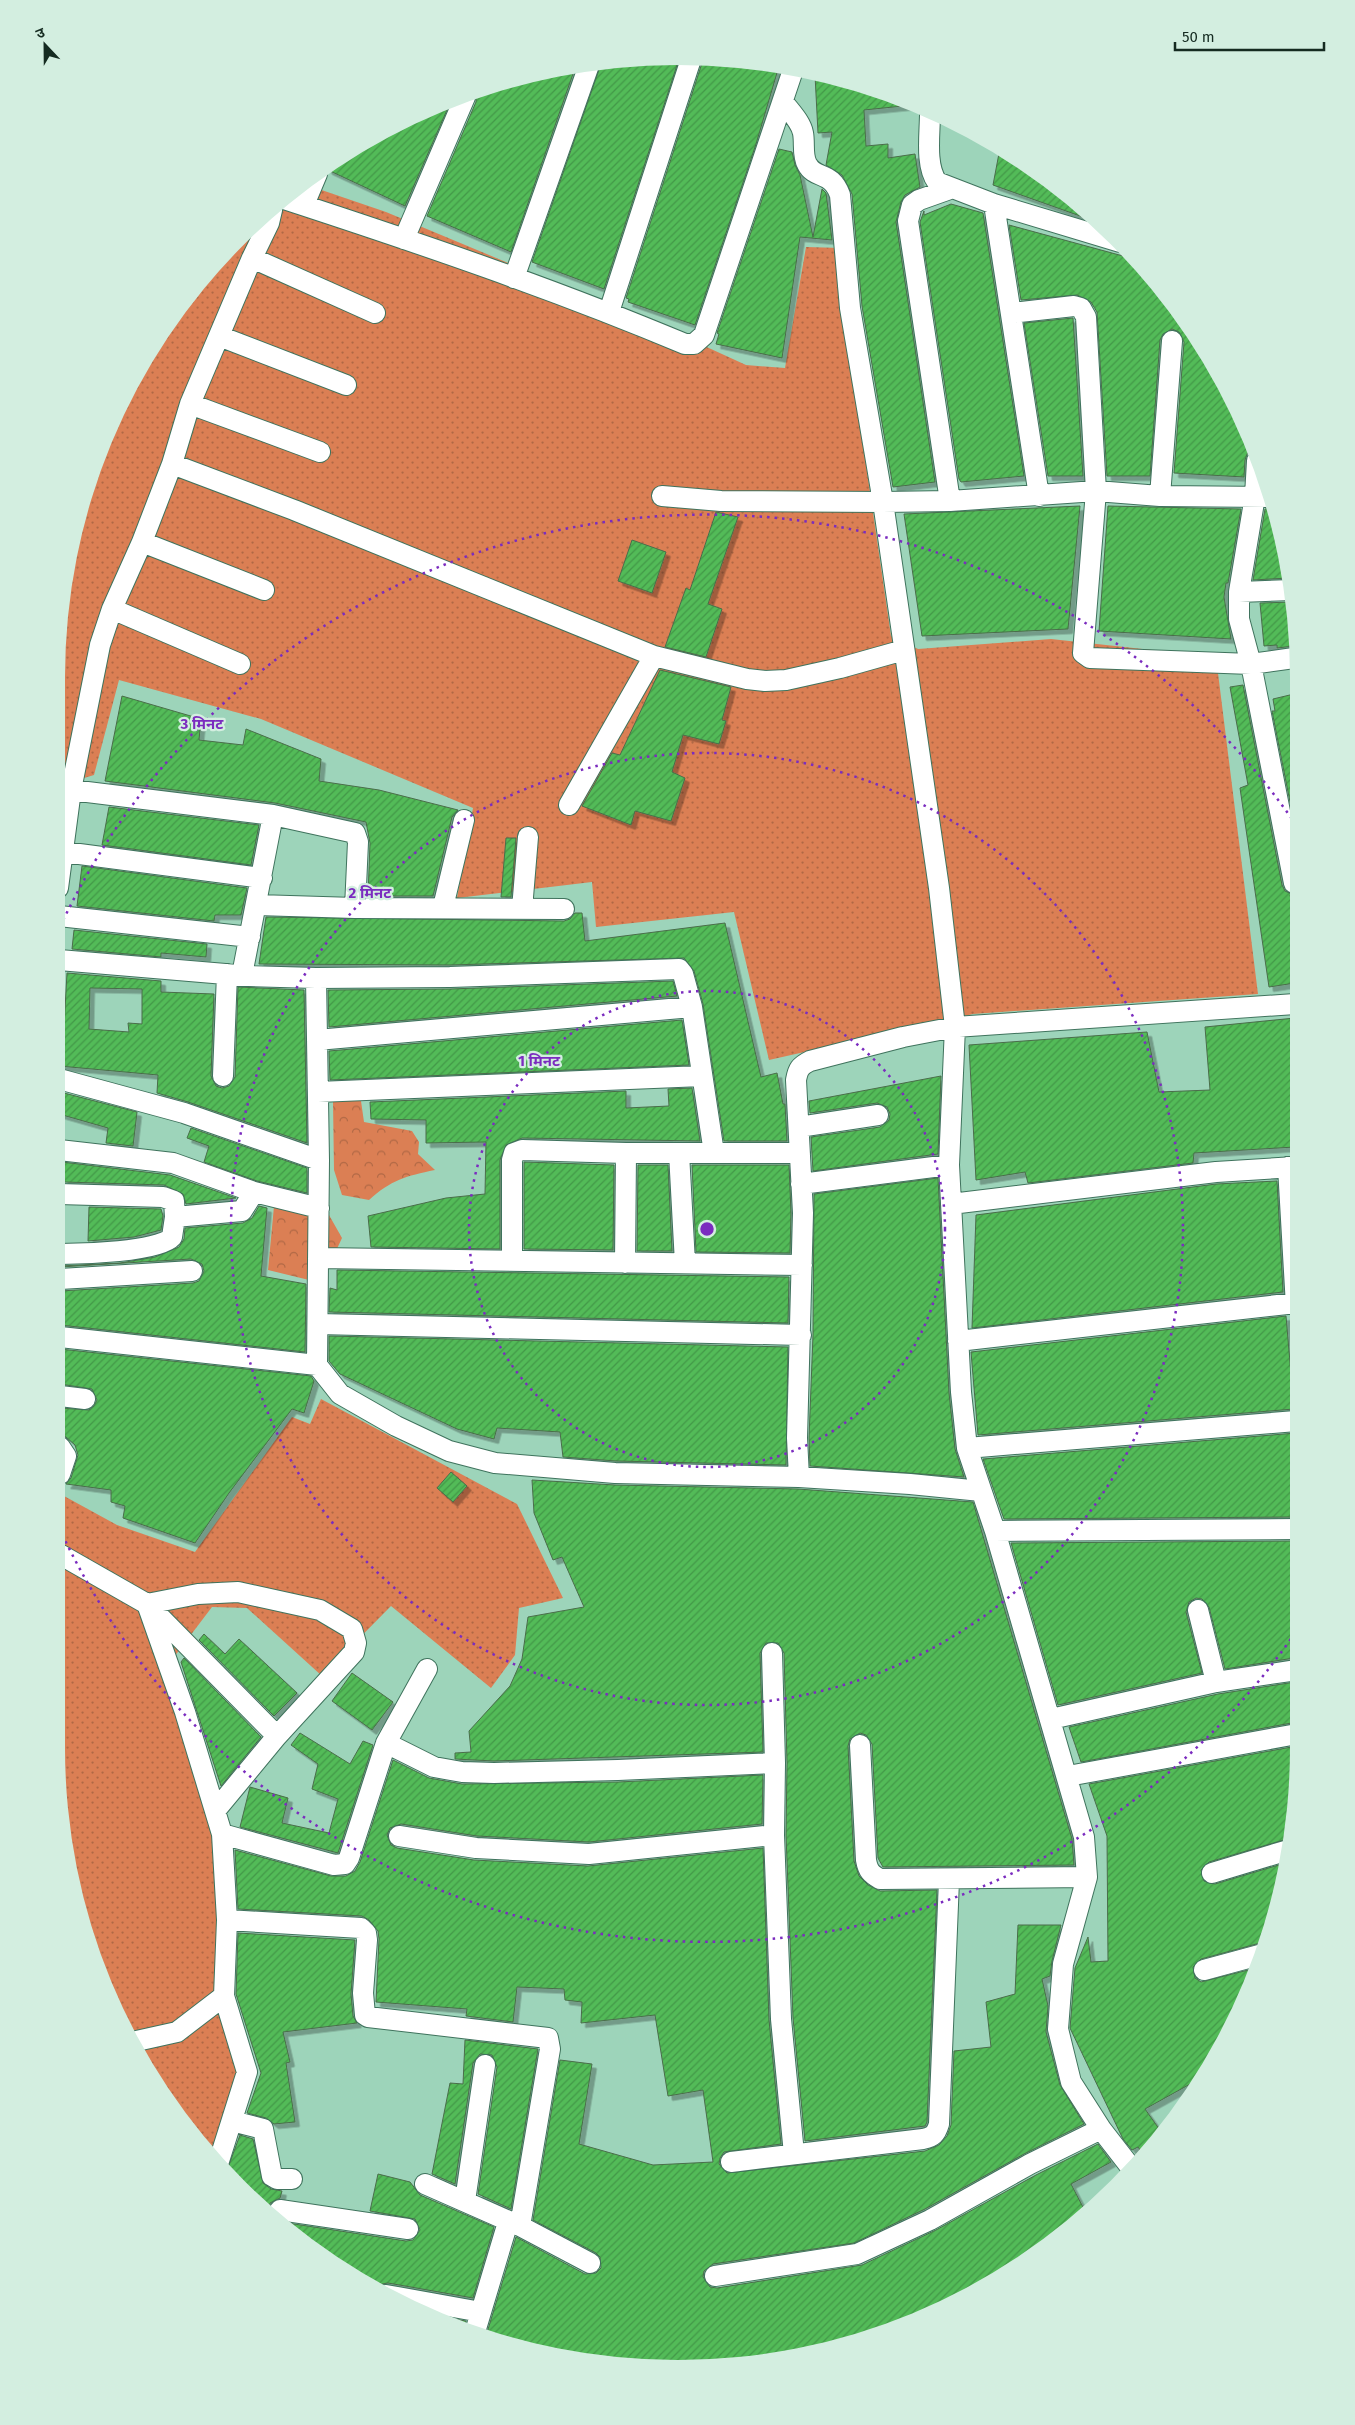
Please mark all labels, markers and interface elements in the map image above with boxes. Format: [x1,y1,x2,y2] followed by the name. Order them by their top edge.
[20,20,70,70] north arrow
[1175,20,1324,52] scale bar
[33,24,48,43] text: उ
[1182,28,1215,46] text: 50 m
[180,715,224,733] text: 3 मिनट
[349,884,392,902] text: 2 मिनट
[518,1052,561,1070] text: 1 मिनट
[698,1220,716,1238] centre of rings

